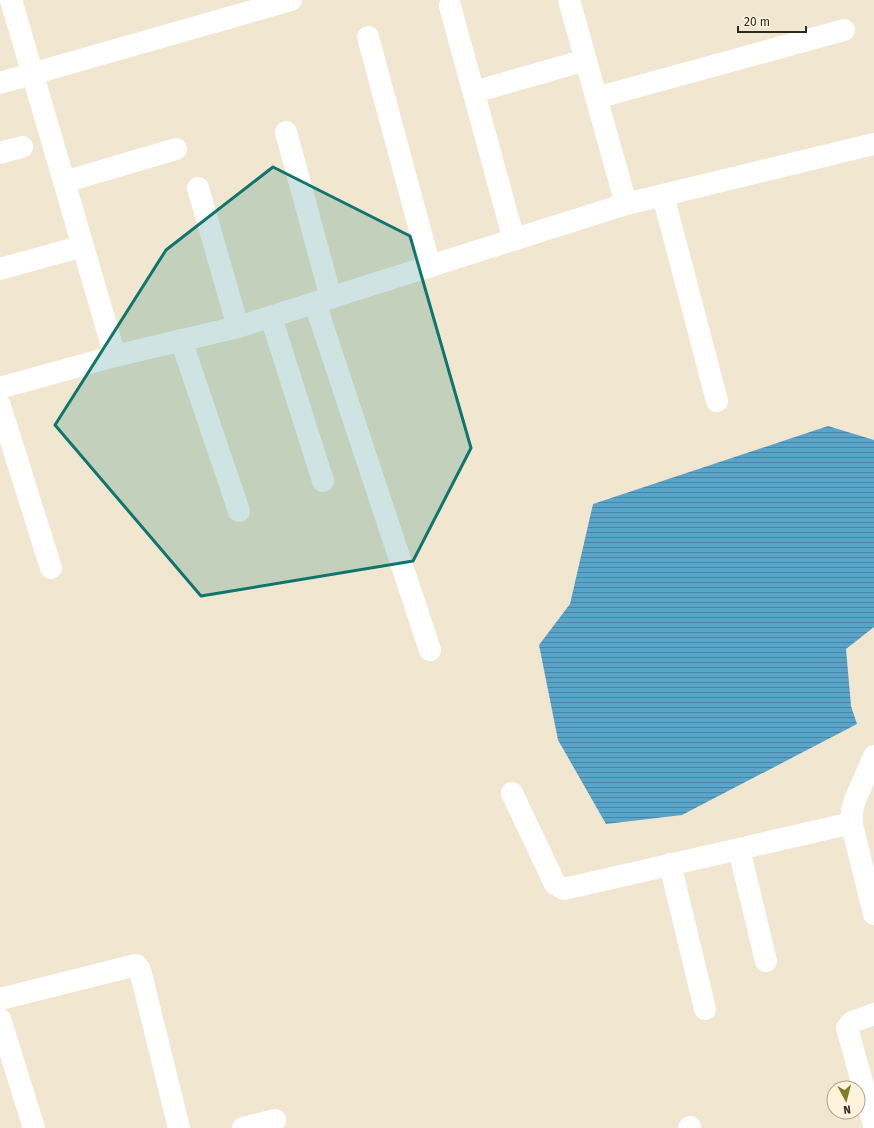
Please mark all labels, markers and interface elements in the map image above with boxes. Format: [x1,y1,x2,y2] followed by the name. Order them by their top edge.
[738,8,806,34] scale bar
[744,15,770,29] text: 20 m
[826,1080,866,1120] north arrow
[843,1103,852,1116] text: N

